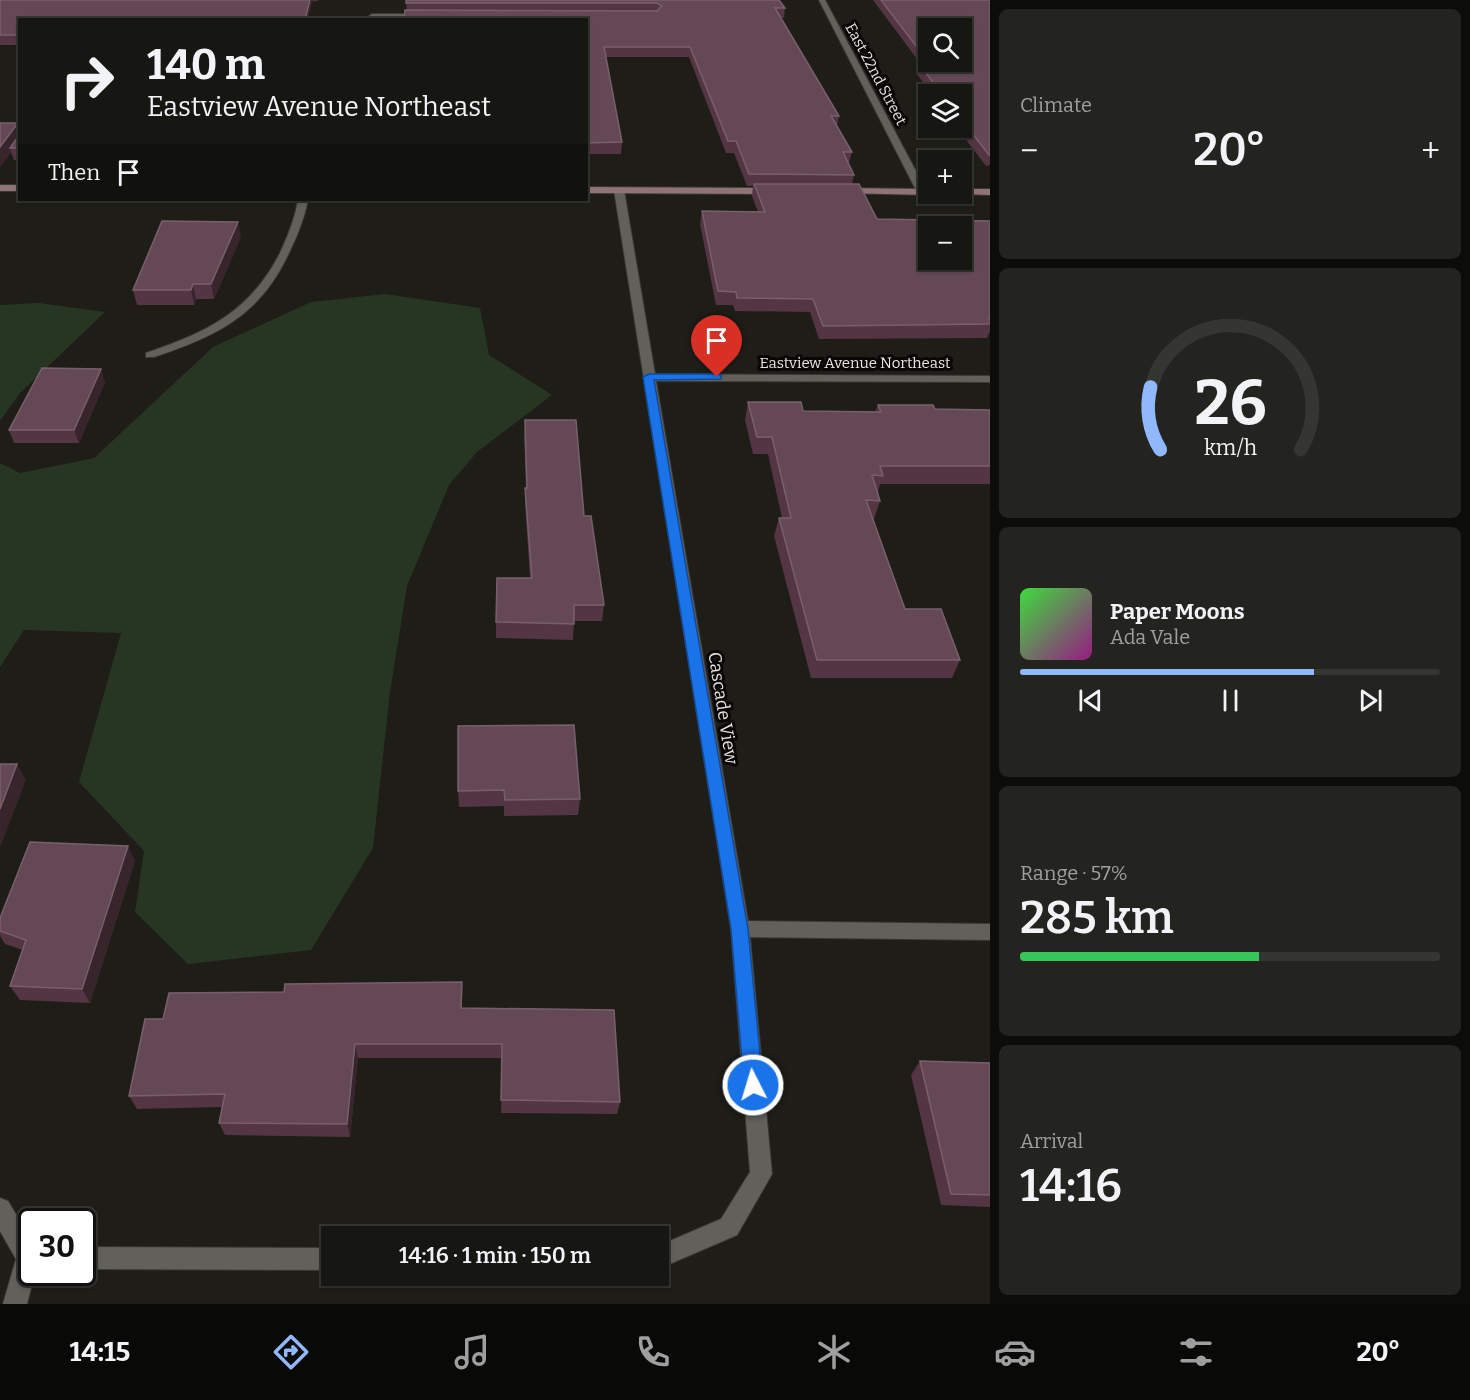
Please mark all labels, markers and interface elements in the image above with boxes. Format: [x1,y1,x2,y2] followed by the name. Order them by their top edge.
[918,18,972,270] map controls
[918,18,972,72] button: search
[842,20,911,129] street label: East 22nd Street
[147,40,265,90] text: 140 m
[48,42,126,120] icon: right
[918,84,972,138] button: layers
[147,91,491,123] text: Eastview Avenue Northeast
[1020,93,1092,117] text: Climate
[1193,123,1266,177] text: 20°
[1020,131,1038,171] text: −
[1421,131,1440,171] text: +
[918,150,972,204] button: +
[112,156,145,189] icon: arrive
[48,159,100,186] text: Then
[918,216,972,270] button: −
[691,315,742,377] pin
[700,324,733,357] icon: arrive
[759,354,951,372] street label: Eastview Avenue Northeast
[1194,366,1266,441] text: 26
[1203,435,1257,461] text: km/h
[1110,598,1245,625] text: Paper Moons
[1110,625,1190,649] text: Ada Vale
[703,650,743,766] street label: Cascade View
[1074,684,1107,717] icon: previous
[1214,684,1247,717] icon: pause
[1354,684,1387,717] icon: next
[1020,861,1128,885] text: Range · 57%
[1020,891,1174,945] text: 285 km
[721,1053,785,1117] position arrow
[1020,1129,1083,1153] text: Arrival
[1020,1159,1122,1213] text: 14:16
[18,1208,96,1286] speed limit sign: 30
[399,1242,591,1269] text: 14:16 · 1 min · 150 m
[270,1331,312,1373] icon: directions
[451,1331,493,1373] icon: music
[632,1331,674,1373] icon: phone
[813,1331,855,1373] icon: climate
[994,1331,1036,1373] icon: car
[1175,1331,1217,1373] icon: filters
[70,1336,130,1368] text: 14:15
[1356,1336,1400,1368] text: 20°

